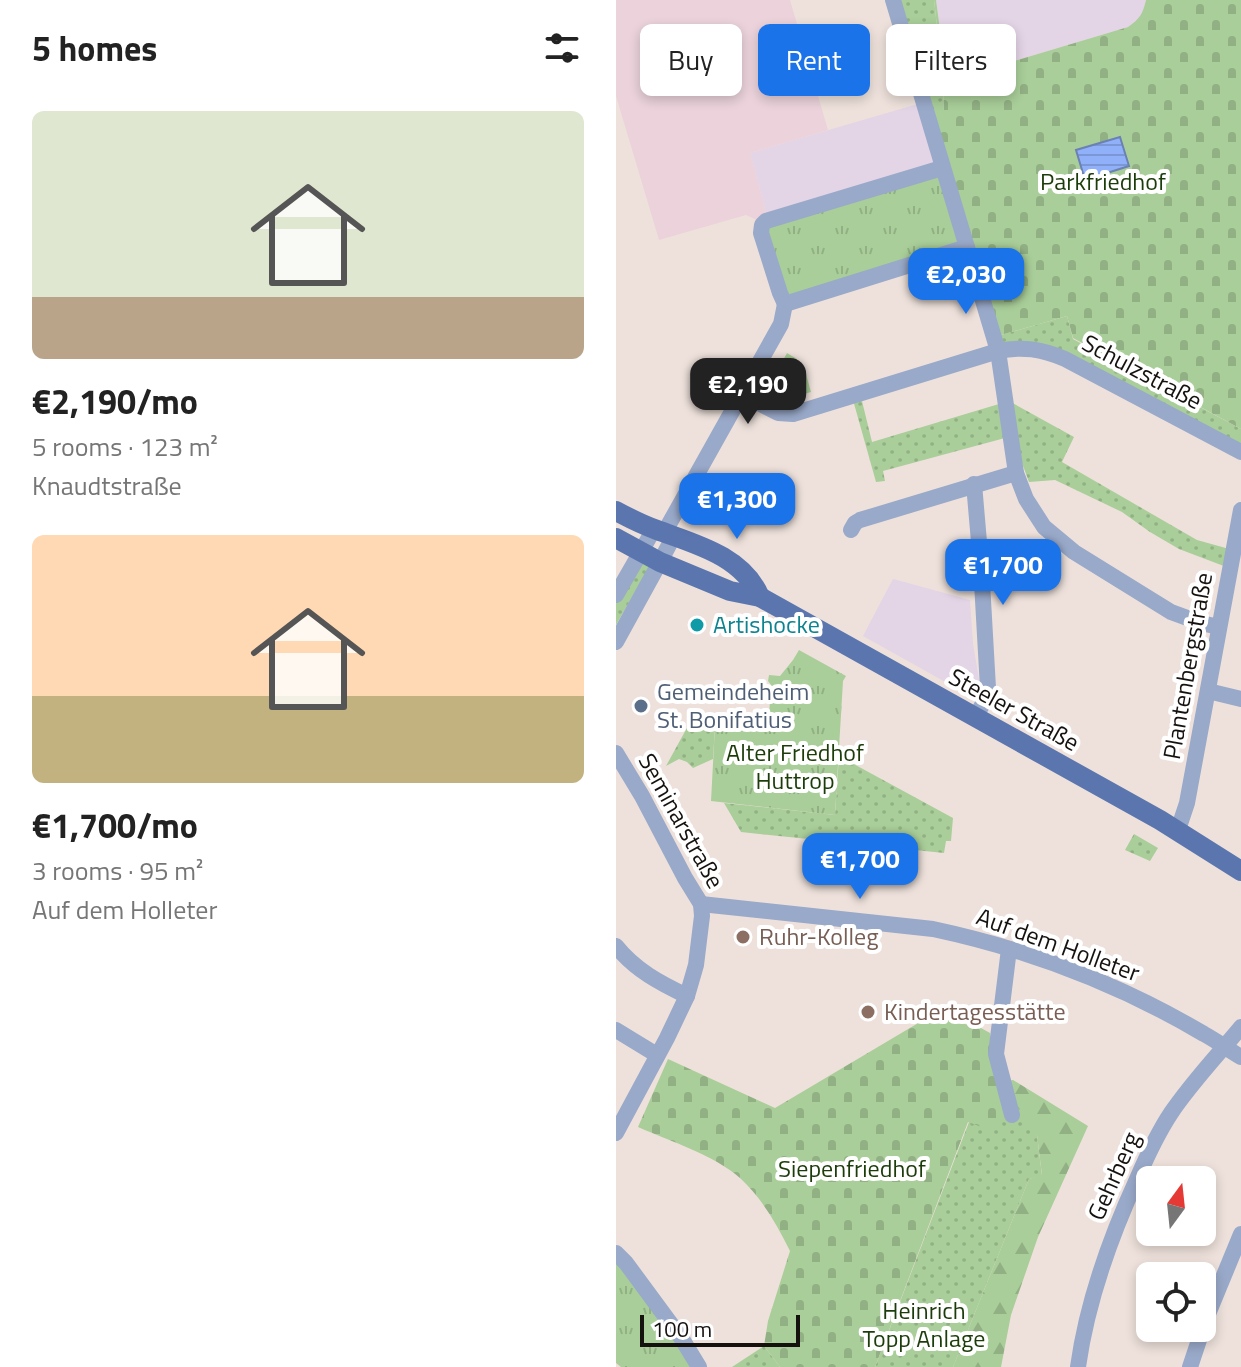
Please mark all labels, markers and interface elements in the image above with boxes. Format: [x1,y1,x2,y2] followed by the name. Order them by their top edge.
[32,22,157,74] text: 5 homes
[640,24,742,96] chip: Buy
[758,24,870,96] chip: Rent
[886,24,1016,96] chip: Filters
[540,26,584,70] icon: filters
[236,163,380,307] icon: home
[1040,163,1166,199] park label: Parkfriedhof
[901,248,1031,316] pin: €2,030
[926,254,1006,293] text: €2,030
[1076,324,1209,418] street label: Schulzstraße
[683,358,813,426] pin: €2,190
[708,364,788,403] text: €2,190
[32,375,198,427] text: €2,190/mo
[32,427,218,466] text: 5 rooms · 123 m²
[32,466,182,505] text: Knaudtstraße
[672,473,802,541] pin: €1,300
[697,479,777,518] text: €1,300
[938,539,1068,607] pin: €1,700
[963,545,1043,584] text: €1,700
[1153,570,1221,762] street label: Plantenbergstraße
[236,587,380,731] icon: home
[713,606,820,642] place label: Artishocke
[688,616,706,634] marker: Artishocke
[943,658,1086,760] street label: Steeler Straße
[657,673,809,737] place label: Gemeindeheim St. Bonifatius
[632,697,650,715] marker: Gemeindeheim St. Bonifatius
[726,734,864,798] park label: Alter Friedhof Huttrop
[630,746,734,895] street label: Seminarstraße
[32,799,198,851] text: €1,700/mo
[795,833,925,901] pin: €1,700
[820,839,900,878] text: €1,700
[32,851,203,890] text: 3 rooms · 95 m²
[32,890,217,929] text: Auf dem Holleter
[972,898,1145,990] street label: Auf dem Holleter
[759,918,879,954] place label: Ruhr-Kolleg
[734,928,752,946] marker: Ruhr-Kolleg
[884,993,1066,1029] place label: Kindertagesstätte
[859,1003,877,1021] marker: Kindertagesstätte
[1078,1126,1149,1226] street label: Gehrberg
[778,1150,926,1186] park label: Siepenfriedhof
[1136,1166,1216,1246] north arrow
[1136,1166,1216,1342] map controls
[1136,1262,1216,1342] button: locate
[863,1292,985,1356] park label: Heinrich Topp Anlage
[640,1311,800,1347] scale bar
[652,1312,712,1346] text: 100 m

